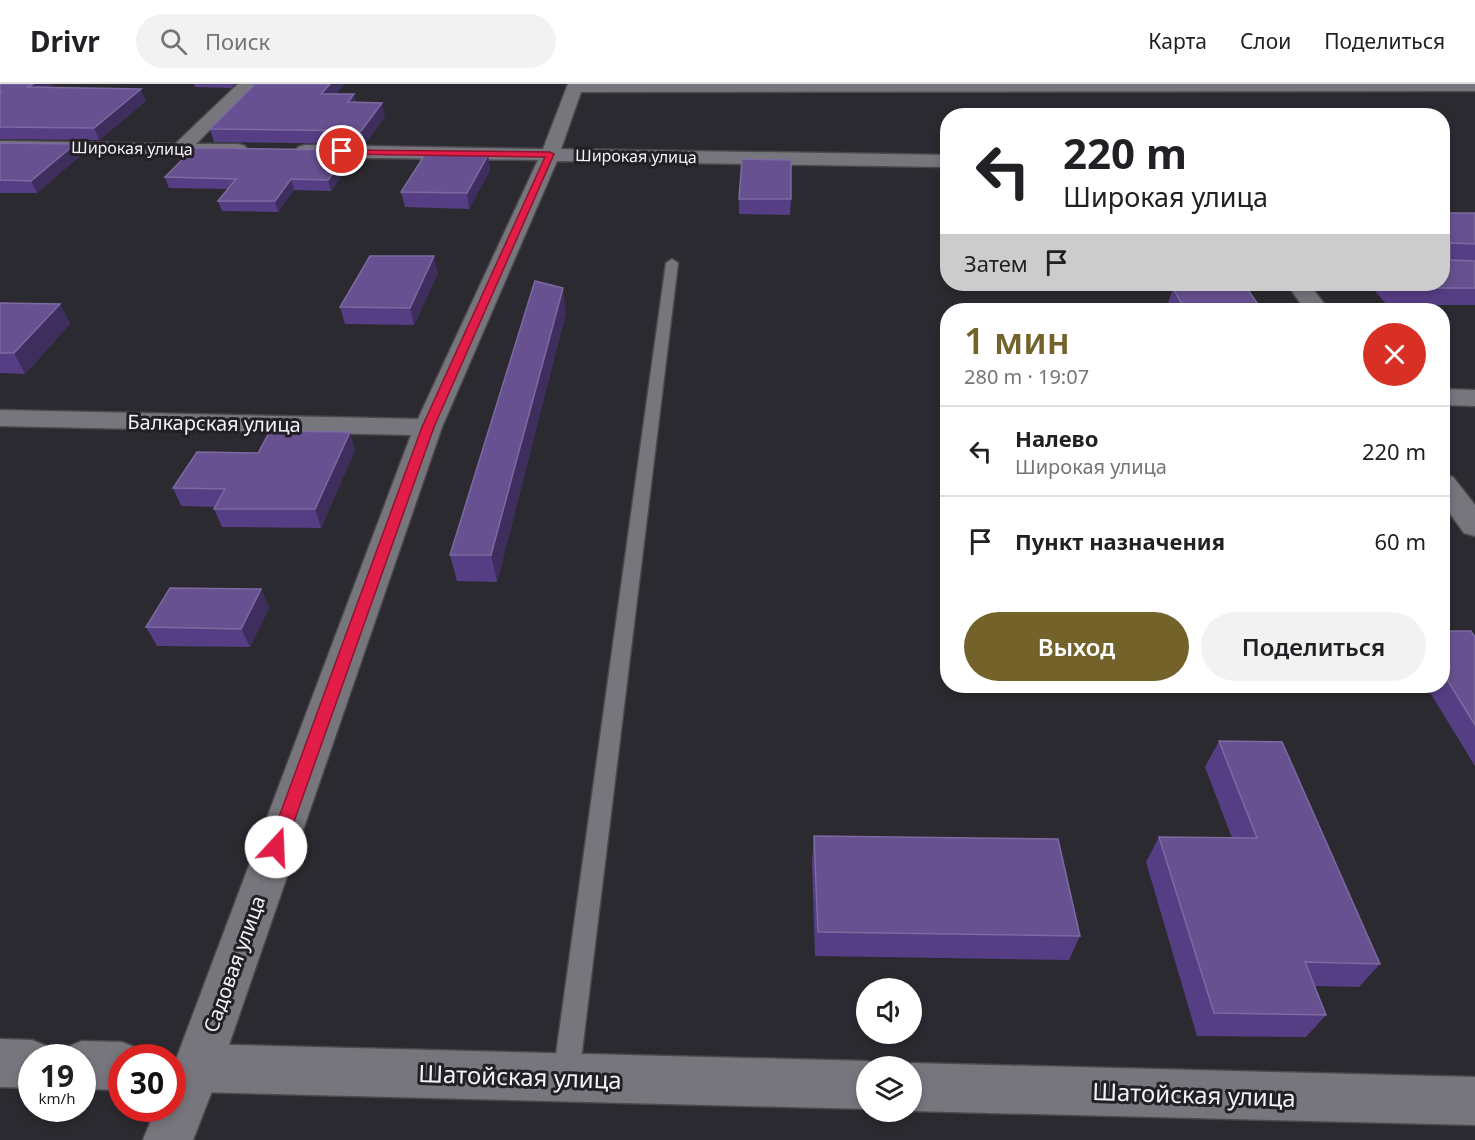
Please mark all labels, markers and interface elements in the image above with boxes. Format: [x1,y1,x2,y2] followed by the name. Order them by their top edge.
[136,14,556,68] search box
[30,22,100,60] text: Drivr
[157,25,190,58] icon: search
[205,26,270,56] text: Поиск
[1148,27,1207,55] text: Карта
[1240,27,1291,55] text: Слои
[1324,27,1445,55] text: Поделиться
[1063,124,1187,181] text: 220 m
[316,125,367,176] pin
[964,132,1042,210] icon: left
[325,134,358,167] icon: arrive
[71,136,193,160] street label: Широкая улица
[575,144,697,168] street label: Широкая улица
[1063,178,1268,215] text: Широкая улица
[1040,246,1073,279] icon: arrive
[964,248,1028,278] text: Затем
[964,316,1070,365] text: 1 мин
[1363,323,1426,386] button: close
[964,363,1089,390] text: 280 m · 19:07
[127,408,301,438] street label: Балкарская улица
[1015,423,1098,453] text: Налево
[964,435,997,468] icon: left
[1362,436,1426,466] text: 220 m
[1015,453,1167,480] text: Широкая улица
[964,525,997,558] icon: arrive
[1015,526,1225,556] text: Пункт назначения
[1375,526,1426,556] text: 60 m
[964,612,1189,681] button: Выход
[1201,612,1426,681] button: Поделиться
[244,815,308,879] position arrow
[197,892,271,1036] street label: Садовая улица
[856,978,922,1122] map controls
[856,978,922,1044] button: sound
[108,1044,186,1122] speed limit sign: 30
[40,1055,74,1096] text: 19
[418,1056,622,1096] street label: Шатойская улица
[856,1056,922,1122] button: layers
[1092,1074,1296,1114] street label: Шатойская улица
[39,1088,75,1108] text: km/h

